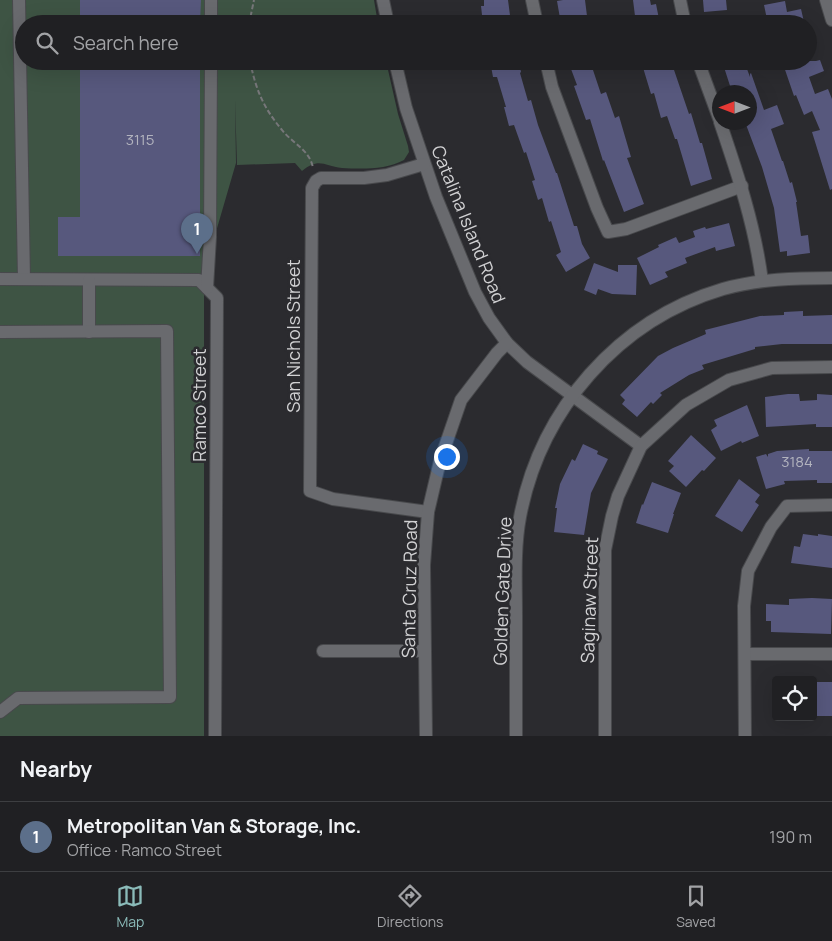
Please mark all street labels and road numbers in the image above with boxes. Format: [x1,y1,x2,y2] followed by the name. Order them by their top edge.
[426,142,512,306] street label: Catalina Island Road
[281,259,305,413] street label: San Nichols Street
[187,348,211,462] street label: Ramco Street
[487,516,517,666] street label: Golden Gate Drive
[396,520,422,658] street label: Santa Cruz Road
[575,536,603,664] street label: Saginaw Street

